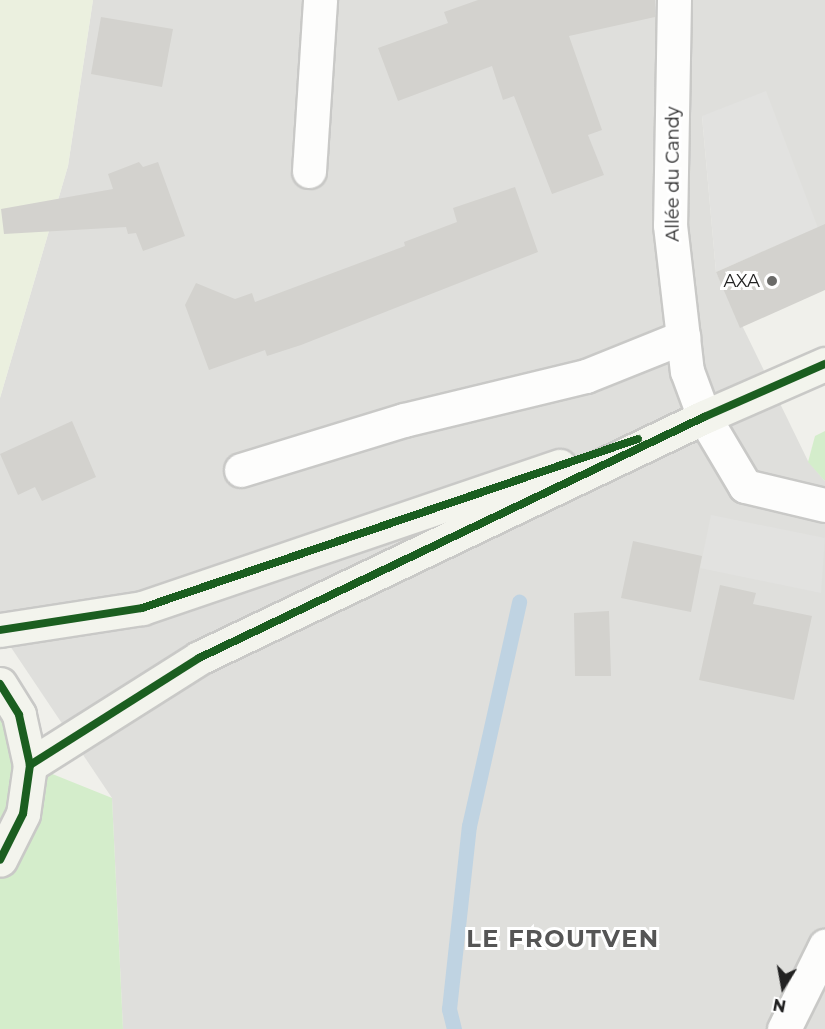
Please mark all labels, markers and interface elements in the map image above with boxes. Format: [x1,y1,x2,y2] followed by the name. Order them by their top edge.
[662,106,684,242] street label: Allée du Candy
[724,270,760,292] place label: AXA
[765,274,779,288] marker: AXA
[466,925,660,953] district label: LE FROUTVEN
[753,957,813,1017] north arrow
[771,995,788,1016] text: N

